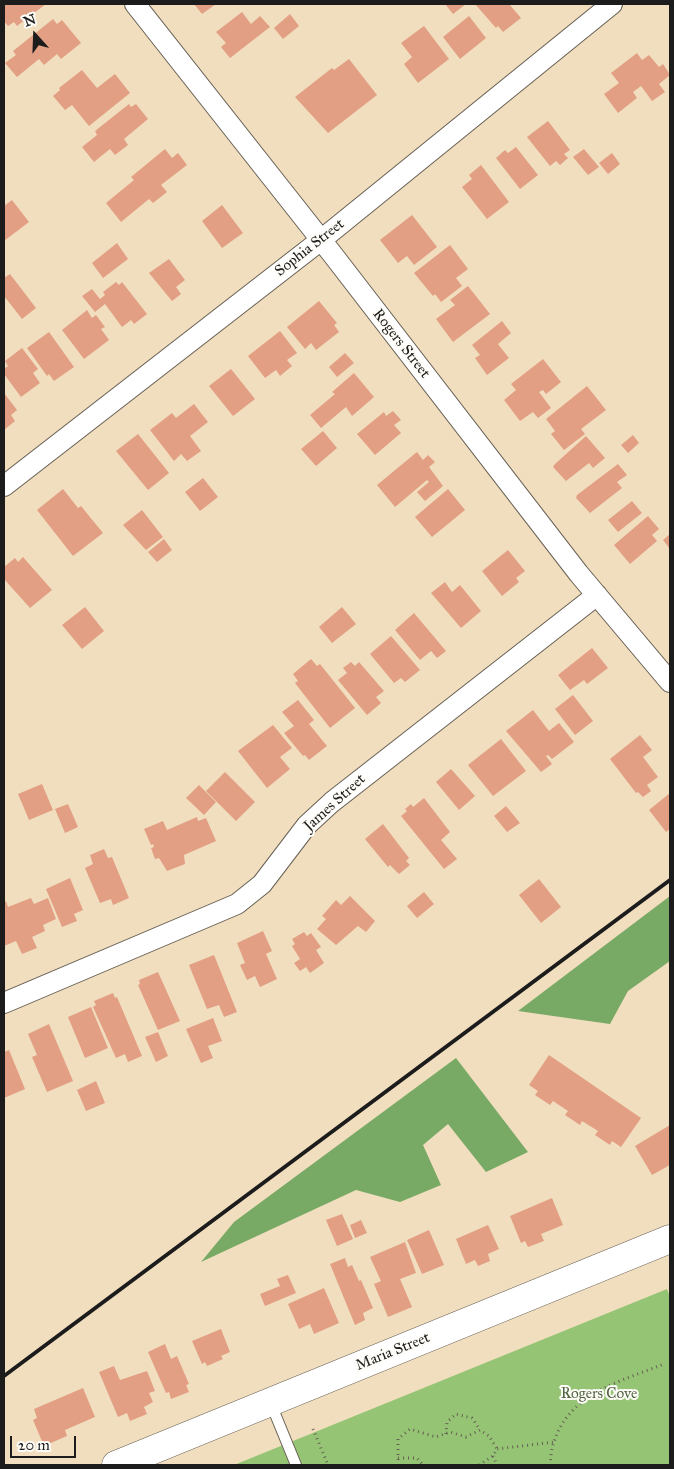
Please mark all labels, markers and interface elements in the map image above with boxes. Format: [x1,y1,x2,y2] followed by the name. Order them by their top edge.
[10,10,60,60] north arrow
[21,10,38,30] text: N
[272,215,348,281] street label: Sophia Street
[368,306,434,382] street label: Rogers Street
[300,771,370,835] street label: James Street
[353,1329,433,1375] street label: Maria Street
[561,1385,637,1403] park label: Rogers Cove
[12,1426,79,1458] scale bar
[18,1436,50,1454] text: 20 m

